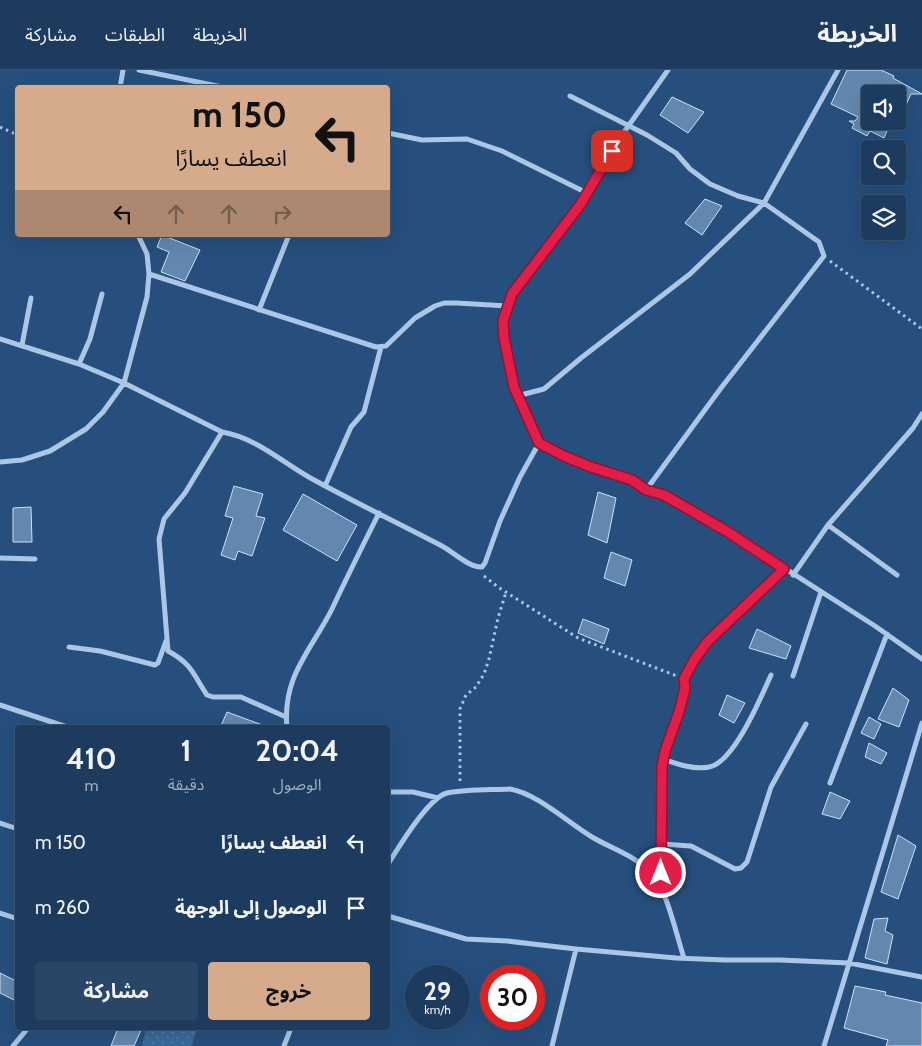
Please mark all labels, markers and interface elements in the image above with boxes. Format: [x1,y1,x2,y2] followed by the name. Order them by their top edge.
[817,19,897,48] text: الخريطة
[25,24,77,46] text: مشاركة
[105,24,165,46] text: الطبقات
[193,24,247,46] text: الخريطة
[861,85,906,240] map controls
[861,85,906,130] button: sound
[192,93,287,136] text: 150 m
[305,105,370,170] icon: left
[591,130,633,172] pin
[598,137,626,165] icon: arrive
[861,140,906,185] button: search
[175,145,287,172] text: انعطف يسارًا
[861,195,906,240] button: layers
[109,200,137,228] icon: left
[162,200,190,228] icon: ahead
[215,200,243,228] icon: ahead
[268,200,296,228] icon: right
[181,732,192,769] text: 1
[255,732,339,769] text: 20:04
[66,740,117,777] text: 410
[168,775,204,794] text: دقيقة
[273,775,321,794] text: الوصول
[84,776,98,795] text: m
[342,829,370,857] icon: left
[35,831,86,854] text: 150 m
[221,831,327,854] text: انعطف يسارًا
[634,846,686,898] position arrow
[342,894,370,922] icon: arrive
[35,896,90,919] text: 260 m
[175,896,327,919] text: الوصول إلى الوجهة
[35,962,198,1020] button: مشاركة
[208,962,370,1020] button: خروج
[480,965,545,1030] speed limit sign: 30
[424,976,451,1006] text: 29
[424,1002,451,1017] text: km/h

